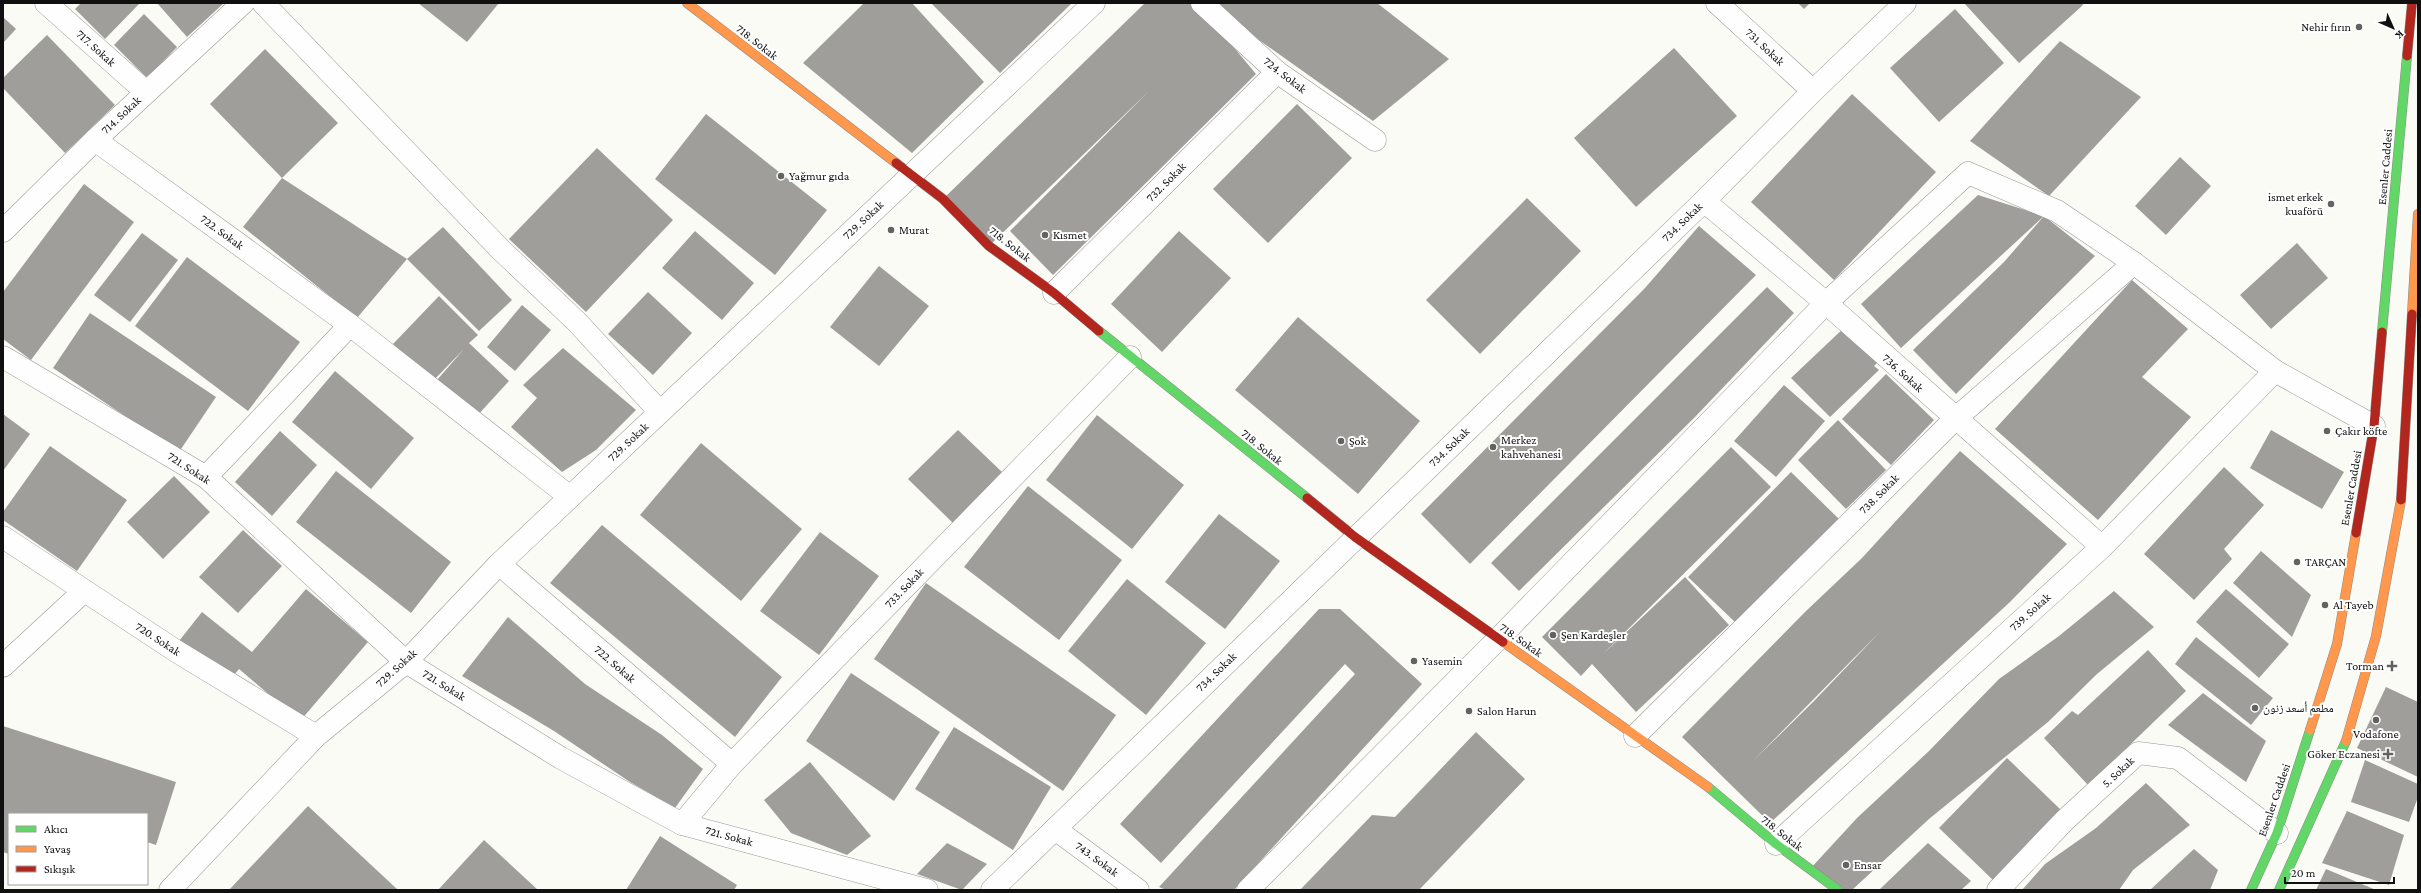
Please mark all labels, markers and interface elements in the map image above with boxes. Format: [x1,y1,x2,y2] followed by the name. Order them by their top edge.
[2373,8,2413,48] north arrow
[2301,20,2352,34] place label: Nehir fırın
[733,21,781,63] street label: 718. Sokak
[2354,22,2364,32] marker: Nehir fırın
[1742,25,1788,69] street label: 731. Sokak
[73,27,119,69] street label: 717. Sokak
[2393,28,2407,42] text: K
[1261,54,1310,96] street label: 724. Sokak
[98,93,144,137] street label: 714. Sokak
[2375,128,2395,206] street label: Esenler Caddesi
[1143,159,1189,205] street label: 732. Sokak
[789,169,850,183] place label: Yağmur gıda
[776,171,786,181] marker: Yağmur gıda
[2268,190,2324,218] place label: ismet erkek kuaförü
[840,197,886,242] street label: 729. Sokak
[1659,199,1705,245] street label: 734. Sokak
[2326,199,2336,209] marker: ismet erkek kuaförü
[197,212,247,253] street label: 722. Sokak
[899,223,930,237] place label: Murat
[986,223,1034,265] street label: 718. Sokak
[886,225,896,235] marker: Murat
[1053,228,1088,242] place label: Kısmet
[1040,230,1050,240] marker: Kısmet
[1880,351,1927,395] street label: 736. Sokak
[605,419,651,464] street label: 729. Sokak
[1426,424,1472,470] street label: 734. Sokak
[2335,424,2387,438] place label: Çakır köfte
[1238,426,1286,468] street label: 718. Sokak
[2322,426,2332,436] marker: Çakır köfte
[1501,433,1561,461] place label: Merkez kahvehanesi
[1349,434,1367,448] place label: Şok
[1336,436,1346,446] marker: Şok
[1488,442,1498,452] marker: Merkez kahvehanesi
[165,449,213,487] street label: 721. Sokak
[2337,449,2365,527] street label: Esenler Caddesi
[1856,471,1902,517] street label: 738. Sokak
[2305,555,2346,569] place label: TARÇAN
[2292,557,2302,567] marker: TARÇAN
[882,565,927,611] street label: 733. Sokak
[2007,590,2054,634] street label: 739. Sokak
[2333,598,2374,612] place label: Al Tayeb
[2320,600,2330,610] marker: Al Tayeb
[133,619,184,659] street label: 720. Sokak
[1497,620,1545,660] street label: 718. Sokak
[1561,628,1627,642] place label: Şen Kardeşler
[1548,630,1558,640] marker: Şen Kardeşler
[591,642,639,686] street label: 722. Sokak
[373,646,420,690] street label: 729. Sokak
[1193,649,1239,695] street label: 734. Sokak
[1422,654,1463,668] place label: Yasemin
[1409,656,1419,666] marker: Yasemin
[2346,659,2385,673] place label: Torman
[2387,661,2397,671] marker: Torman
[420,666,469,704] street label: 721. Sokak
[2263,701,2334,716] place label: مطعم أسعد زنون
[2250,703,2260,713] marker: مطعم أسعد زنون
[1477,704,1537,718] place label: Salon Harun
[1464,706,1474,716] marker: Salon Harun
[2371,715,2381,725] marker: Vodafone
[2353,727,2399,741] place label: Vodafone
[2307,747,2380,761] place label: Göker Eczanesi
[2383,749,2393,759] marker: Göker Eczanesi
[2099,753,2137,790] street label: 5. Sokak
[2255,762,2293,838] street label: Esenler Caddesi
[1758,812,1806,854] street label: 718. Sokak
[8,813,148,885] legend
[44,822,68,836] text: Akıcı
[704,823,755,849] street label: 721. Sokak
[1073,839,1122,880] street label: 743. Sokak
[44,842,71,856] text: Yavaş
[1854,858,1882,872] place label: Ensar
[2285,859,2394,885] scale bar
[1841,860,1851,870] marker: Ensar
[44,862,75,876] text: Sıkışık
[2291,866,2316,880] text: 20 m

